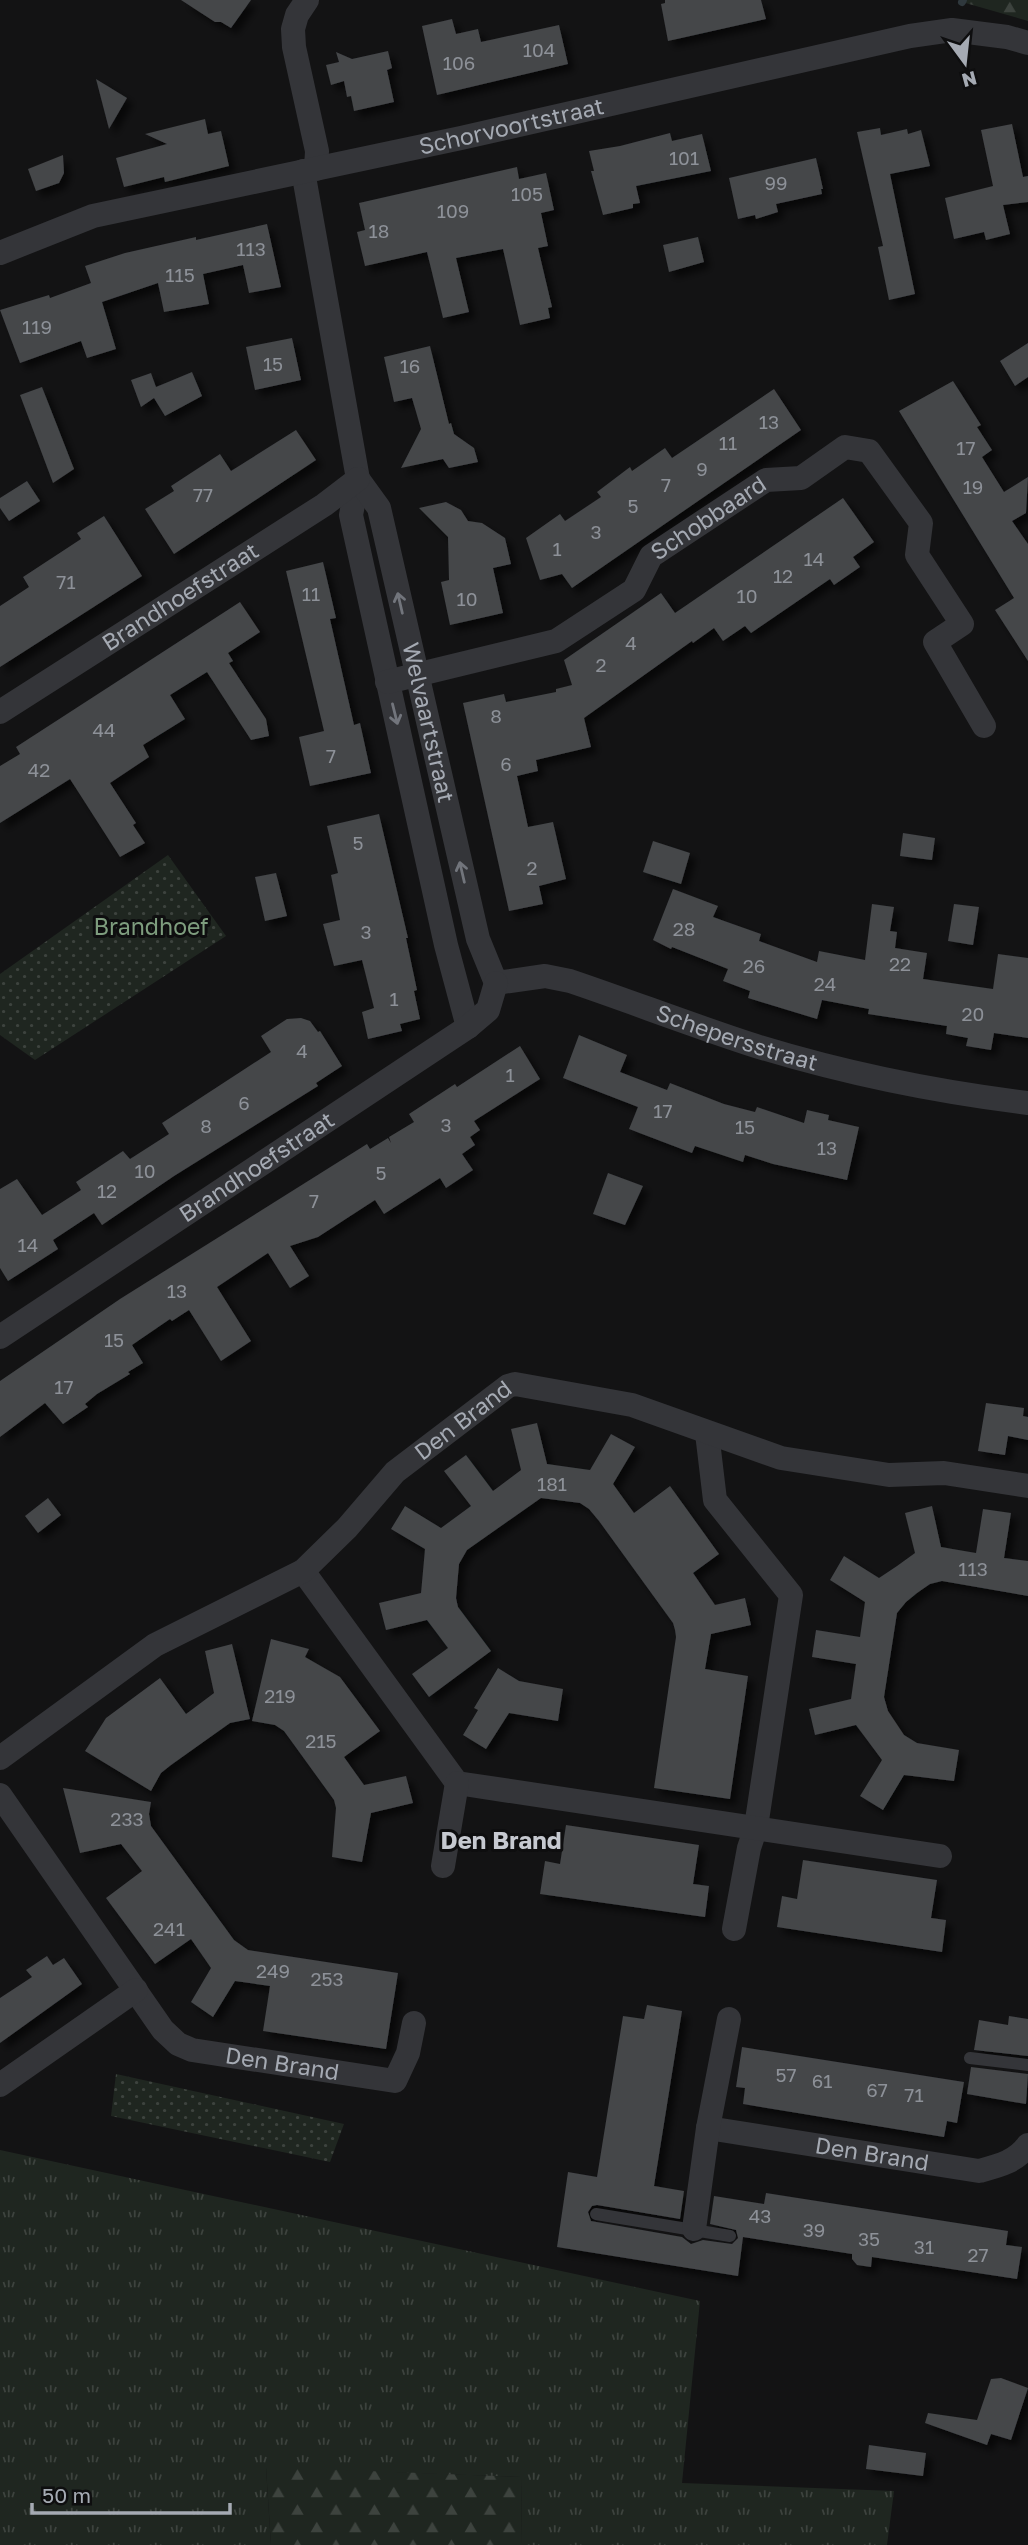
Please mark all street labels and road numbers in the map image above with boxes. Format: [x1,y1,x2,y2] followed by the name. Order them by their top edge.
[416,91,606,160] street label: Schorvoortstraat
[645,469,771,565] street label: Schobbaard
[96,536,263,656] street label: Brandhoefstraat
[397,640,461,805] street label: Welvaartstraat
[652,998,821,1076] street label: Schepersstraat
[173,1105,339,1227] street label: Brandhoefstraat
[408,1374,517,1465] street label: Den Brand
[223,2040,341,2085] street label: Den Brand
[813,2130,931,2176] street label: Den Brand

